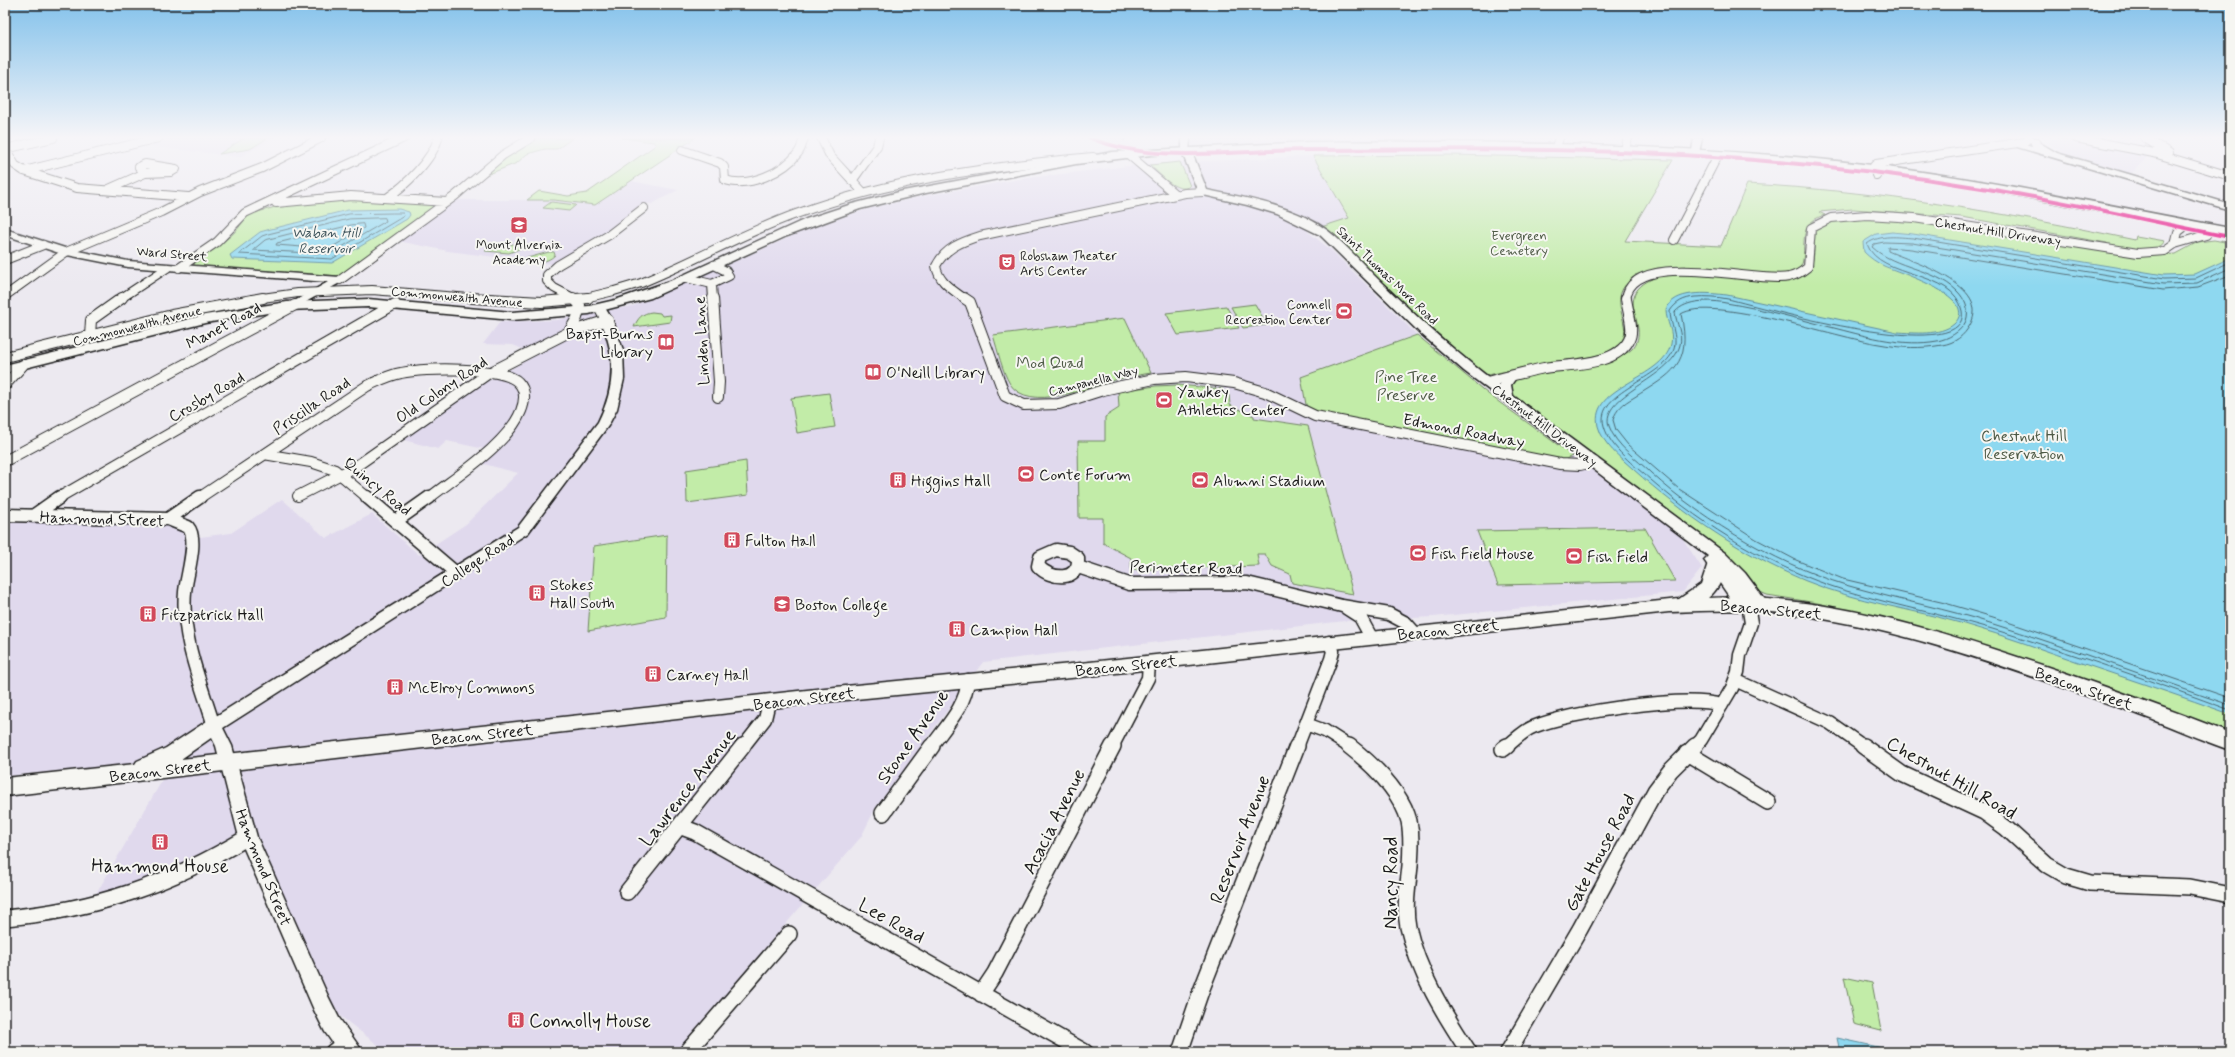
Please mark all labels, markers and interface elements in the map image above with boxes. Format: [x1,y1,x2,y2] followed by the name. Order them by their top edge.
[1933,214,2062,251] street label: Chestnut Hill Driveway
[509,215,529,235] school or university icon: Mount Alvernia Academy
[1332,223,1442,329] street label: Saint Thomas More Road
[292,224,362,258] water label: Waban Hill Reservoir
[1490,228,1548,260] park label: Evergreen Cemetery
[476,237,562,269] place label: Mount Alvernia Academy
[136,243,208,266] street label: Ward Street
[1020,248,1117,280] place label: Robsham Theater Arts Center
[997,252,1017,272] theatre icon: Robsham Theater Arts Center
[390,283,523,312] street label: Commonwealth Avenue
[690,296,715,386] street label: Linden Lane
[1225,297,1332,329] place label: Connell Recreation Center
[183,298,265,355] street label: Manet Road
[1334,301,1354,321] sports icon: Connell Recreation Center
[71,302,203,351] street label: Commonwealth Avenue
[566,324,653,363] place label: Bapst-Burns Library
[656,332,676,352] library icon: Bapst-Burns Library
[392,352,492,429] street label: Old Colony Road
[1016,353,1084,374] park label: Mod Quad
[863,362,883,382] library icon: O'Neill Library
[1047,362,1140,401] street label: Campanella Way
[886,363,985,384] place label: O'Neill Library
[165,367,249,427] street label: Crosby Road
[1375,367,1437,406] park label: Pine Tree Preserve
[269,373,355,440] street label: Priscilla Road
[1488,381,1600,471] street label: Chestnut Hill Driveway
[1177,382,1288,421] place label: Yawkey Athletics Center
[1154,390,1174,410] sports icon: Yawkey Athletics Center
[1401,409,1526,454] street label: Edmond Roadway
[1981,426,2067,465] park label: Chestnut Hill Reservation
[338,453,416,521] street label: Quincy Road
[1016,464,1036,484] sports icon: Conte Forum
[1039,465,1131,486] place label: Conte Forum
[888,470,908,490] building icon: Higgins Hall
[1190,470,1210,490] sports icon: Alumni Stadium
[911,471,991,493] place label: Higgins Hall
[1213,471,1325,492] place label: Alumni Stadium
[39,507,165,532] street label: Hammond Street
[437,530,519,593] street label: College Road
[722,530,742,550] building icon: Fulton Hall
[745,531,816,552] place label: Fulton Hall
[1408,543,1428,563] sports icon: Fish Field House
[1431,544,1535,565] place label: Fish Field House
[1564,546,1584,566] sports icon: Fish Field
[1587,547,1648,568] place label: Fish Field
[1129,557,1243,580] street label: Perimeter Road
[550,575,615,614] place label: Stokes Hall South
[527,583,547,603] building icon: Stokes Hall South
[772,594,792,614] school or university icon: Boston College
[795,595,888,617] place label: Boston College
[1719,596,1823,625] street label: Beacon Street
[138,604,158,624] building icon: Fitzpatrick Hall
[161,605,264,626] place label: Fitzpatrick Hall
[1396,615,1501,646] street label: Beacon Street
[947,619,967,639] building icon: Campion Hall
[970,620,1058,641] place label: Campion Hall
[1074,651,1179,682] street label: Beacon Street
[2032,663,2136,716] street label: Beacon Street
[643,664,663,684] building icon: Carney Hall
[666,665,749,686] place label: Carney Hall
[385,677,405,697] building icon: McElroy Commons
[408,678,535,699] place label: McElroy Commons
[752,683,857,716] street label: Beacon Street
[871,685,955,789] street label: Stone Avenue
[430,720,535,751] street label: Beacon Street
[634,724,742,852] street label: Lawrence Avenue
[1881,731,2021,826] street label: Chestnut Hill Road
[108,755,213,788] street label: Beacon Street
[1017,765,1092,879] street label: Acacia Avenue
[1204,772,1276,907] street label: Reservoir Avenue
[1559,789,1642,916] street label: Gate House Road
[230,806,296,930] street label: Hammond Street
[150,832,170,852] building icon: Hammond House
[1379,837,1405,929] street label: Nancy Road
[91,854,229,879] place label: Hammond House
[854,893,929,950] street label: Lee Road
[529,1009,651,1034] place label: Connolly House
[506,1010,526,1030] building icon: Connolly House

